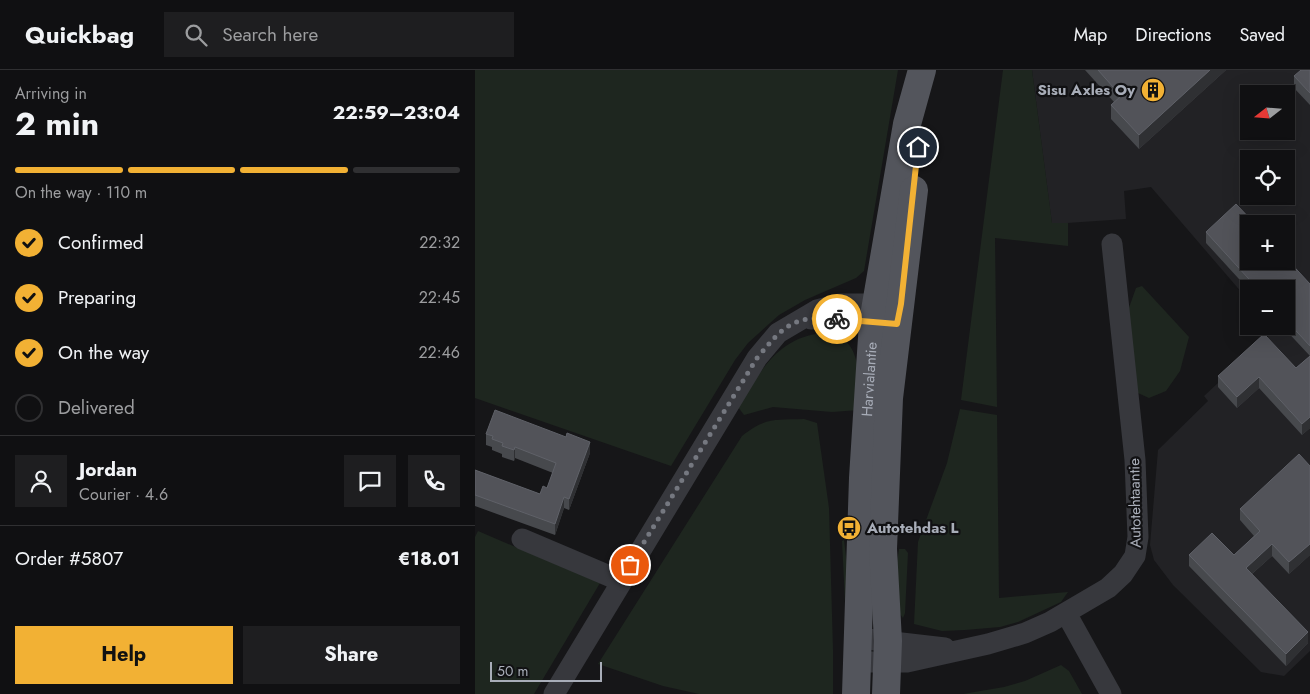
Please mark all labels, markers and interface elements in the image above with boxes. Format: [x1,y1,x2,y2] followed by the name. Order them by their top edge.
[164,12,514,57] search box
[25,17,134,52] text: Quickbag
[182,21,210,49] icon: search
[222,21,318,48] text: Search here
[1074,22,1107,48] text: Map
[1135,22,1211,48] text: Directions
[1239,22,1285,48] text: Saved
[1140,77,1166,103] building icon: Sisu Axles Oy
[1037,79,1135,101] place label: Sisu Axles Oy
[15,82,87,105] text: Arriving in
[1240,85,1295,140] north arrow
[1240,85,1295,335] map controls
[333,99,460,126] text: 22:59–23:04
[15,101,99,147] text: 2 min
[897,126,939,168] pin
[904,133,932,161] icon: home
[1240,150,1295,205] button: locate
[15,181,147,204] text: On the way · 110 m
[1240,215,1295,270] button: +
[15,229,43,257] icon: check
[58,229,144,256] text: Confirmed
[419,231,460,254] text: 22:32
[1240,280,1295,335] button: −
[15,284,43,312] icon: check
[58,284,136,311] text: Preparing
[419,286,460,309] text: 22:45
[812,294,862,344] courier
[823,305,851,333] icon: bike
[15,339,43,367] icon: check
[58,339,149,366] text: On the way
[418,341,460,364] text: 22:46
[856,341,883,417] street label: Harvialantie
[58,394,135,421] text: Delivered
[15,455,67,507] button: person
[344,455,396,507] button: chat
[408,455,460,507] button: phone
[79,456,137,483] text: Jordan
[1123,458,1147,548] street label: Autotehtaantie
[79,483,168,506] text: Courier · 4.6
[836,515,862,541] bus stop icon: Autotehdas L
[866,517,959,539] place label: Autotehdas L
[609,544,651,586] pin
[15,545,123,572] text: Order #5807
[398,545,460,572] text: €18.01
[616,551,644,579] icon: bag
[15,626,233,684] button: Help
[243,626,460,684] button: Share
[490,659,603,682] scale bar
[497,661,528,681] text: 50 m

